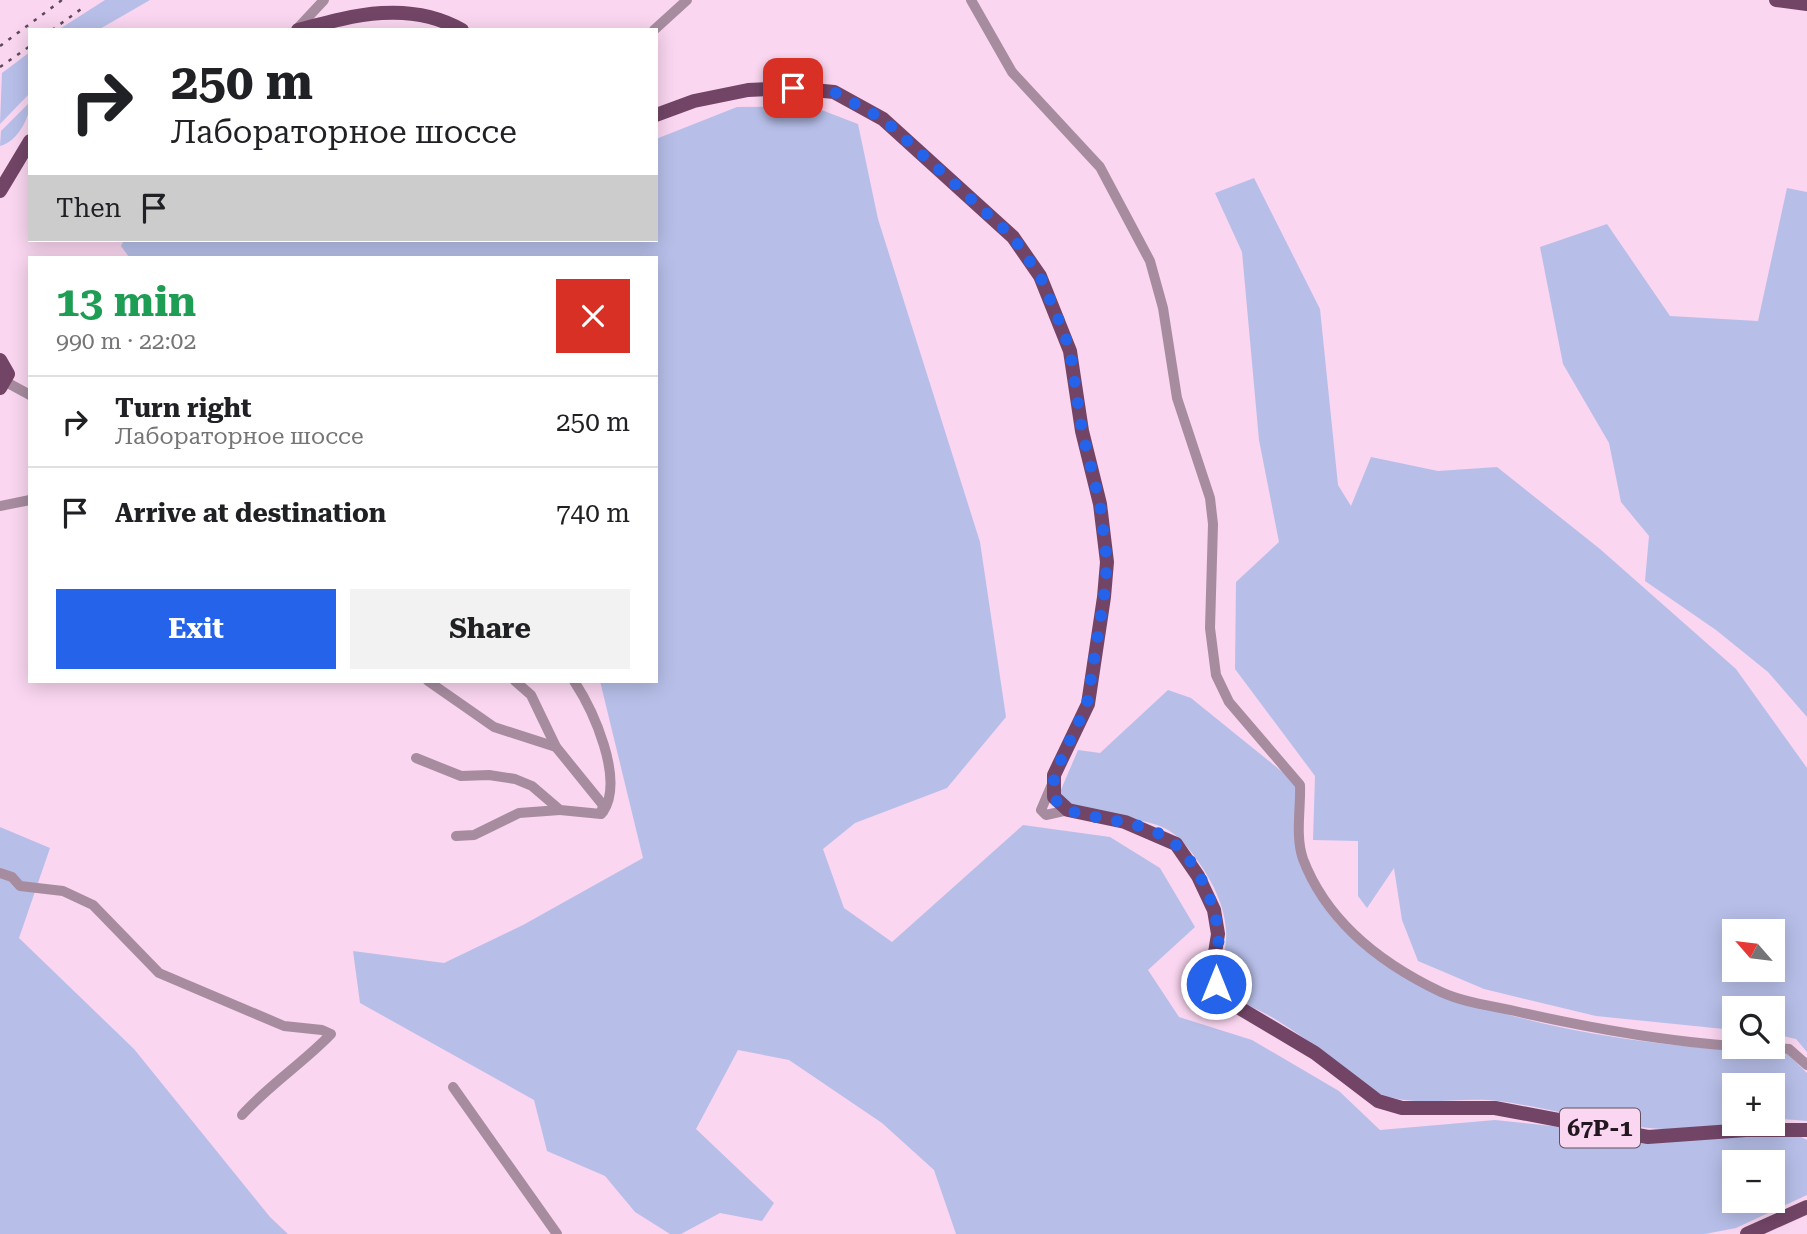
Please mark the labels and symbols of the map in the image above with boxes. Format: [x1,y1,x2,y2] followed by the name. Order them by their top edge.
[763,58,823,118] pin
[1722,919,1785,982] north arrow
[1179,947,1253,1021] position arrow
[1560,1108,1640,1148] road number: 67Р-1

